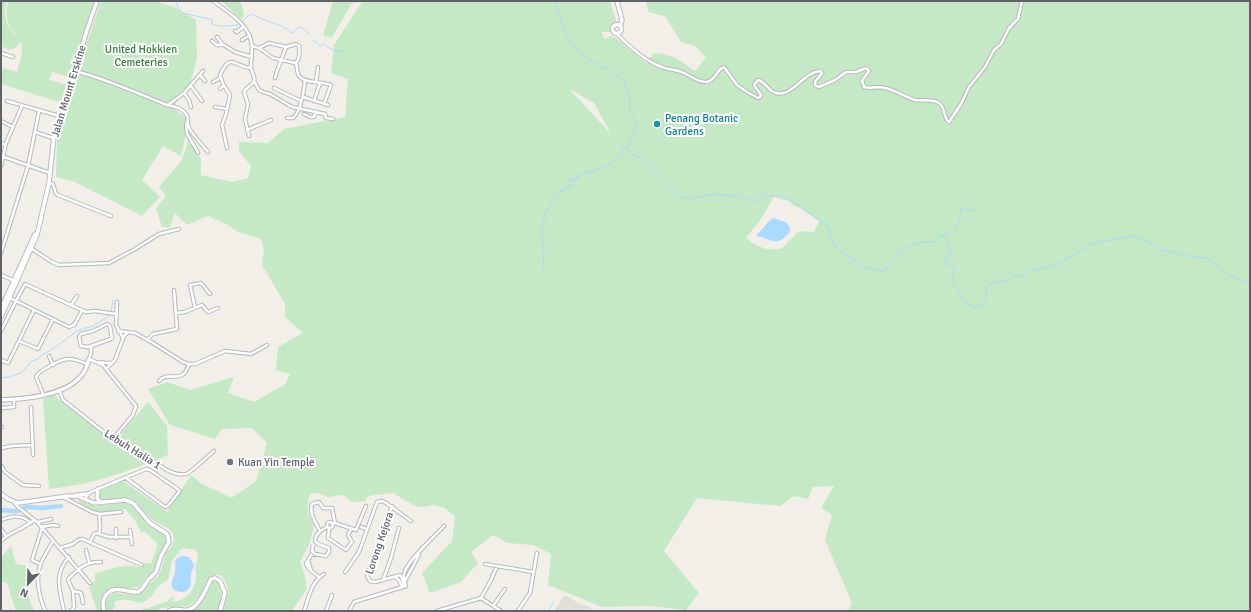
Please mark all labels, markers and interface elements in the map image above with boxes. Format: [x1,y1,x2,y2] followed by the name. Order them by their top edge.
[105,43,177,69] park label: United Hokkien Cemeteries
[48,44,89,139] street label: Jalan Mount Erskine
[665,112,738,138] place label: Penang Botanic Gardens
[652,119,662,129] marker: Penang Botanic Gardens
[102,427,163,472] street label: Lebuh Halia 1
[238,456,315,469] place label: Kuan Yin Temple
[225,457,235,467] marker: Kuan Yin Temple
[363,510,396,576] street label: Lorong Kejora
[8,564,48,604] north arrow
[18,585,30,600] text: N

